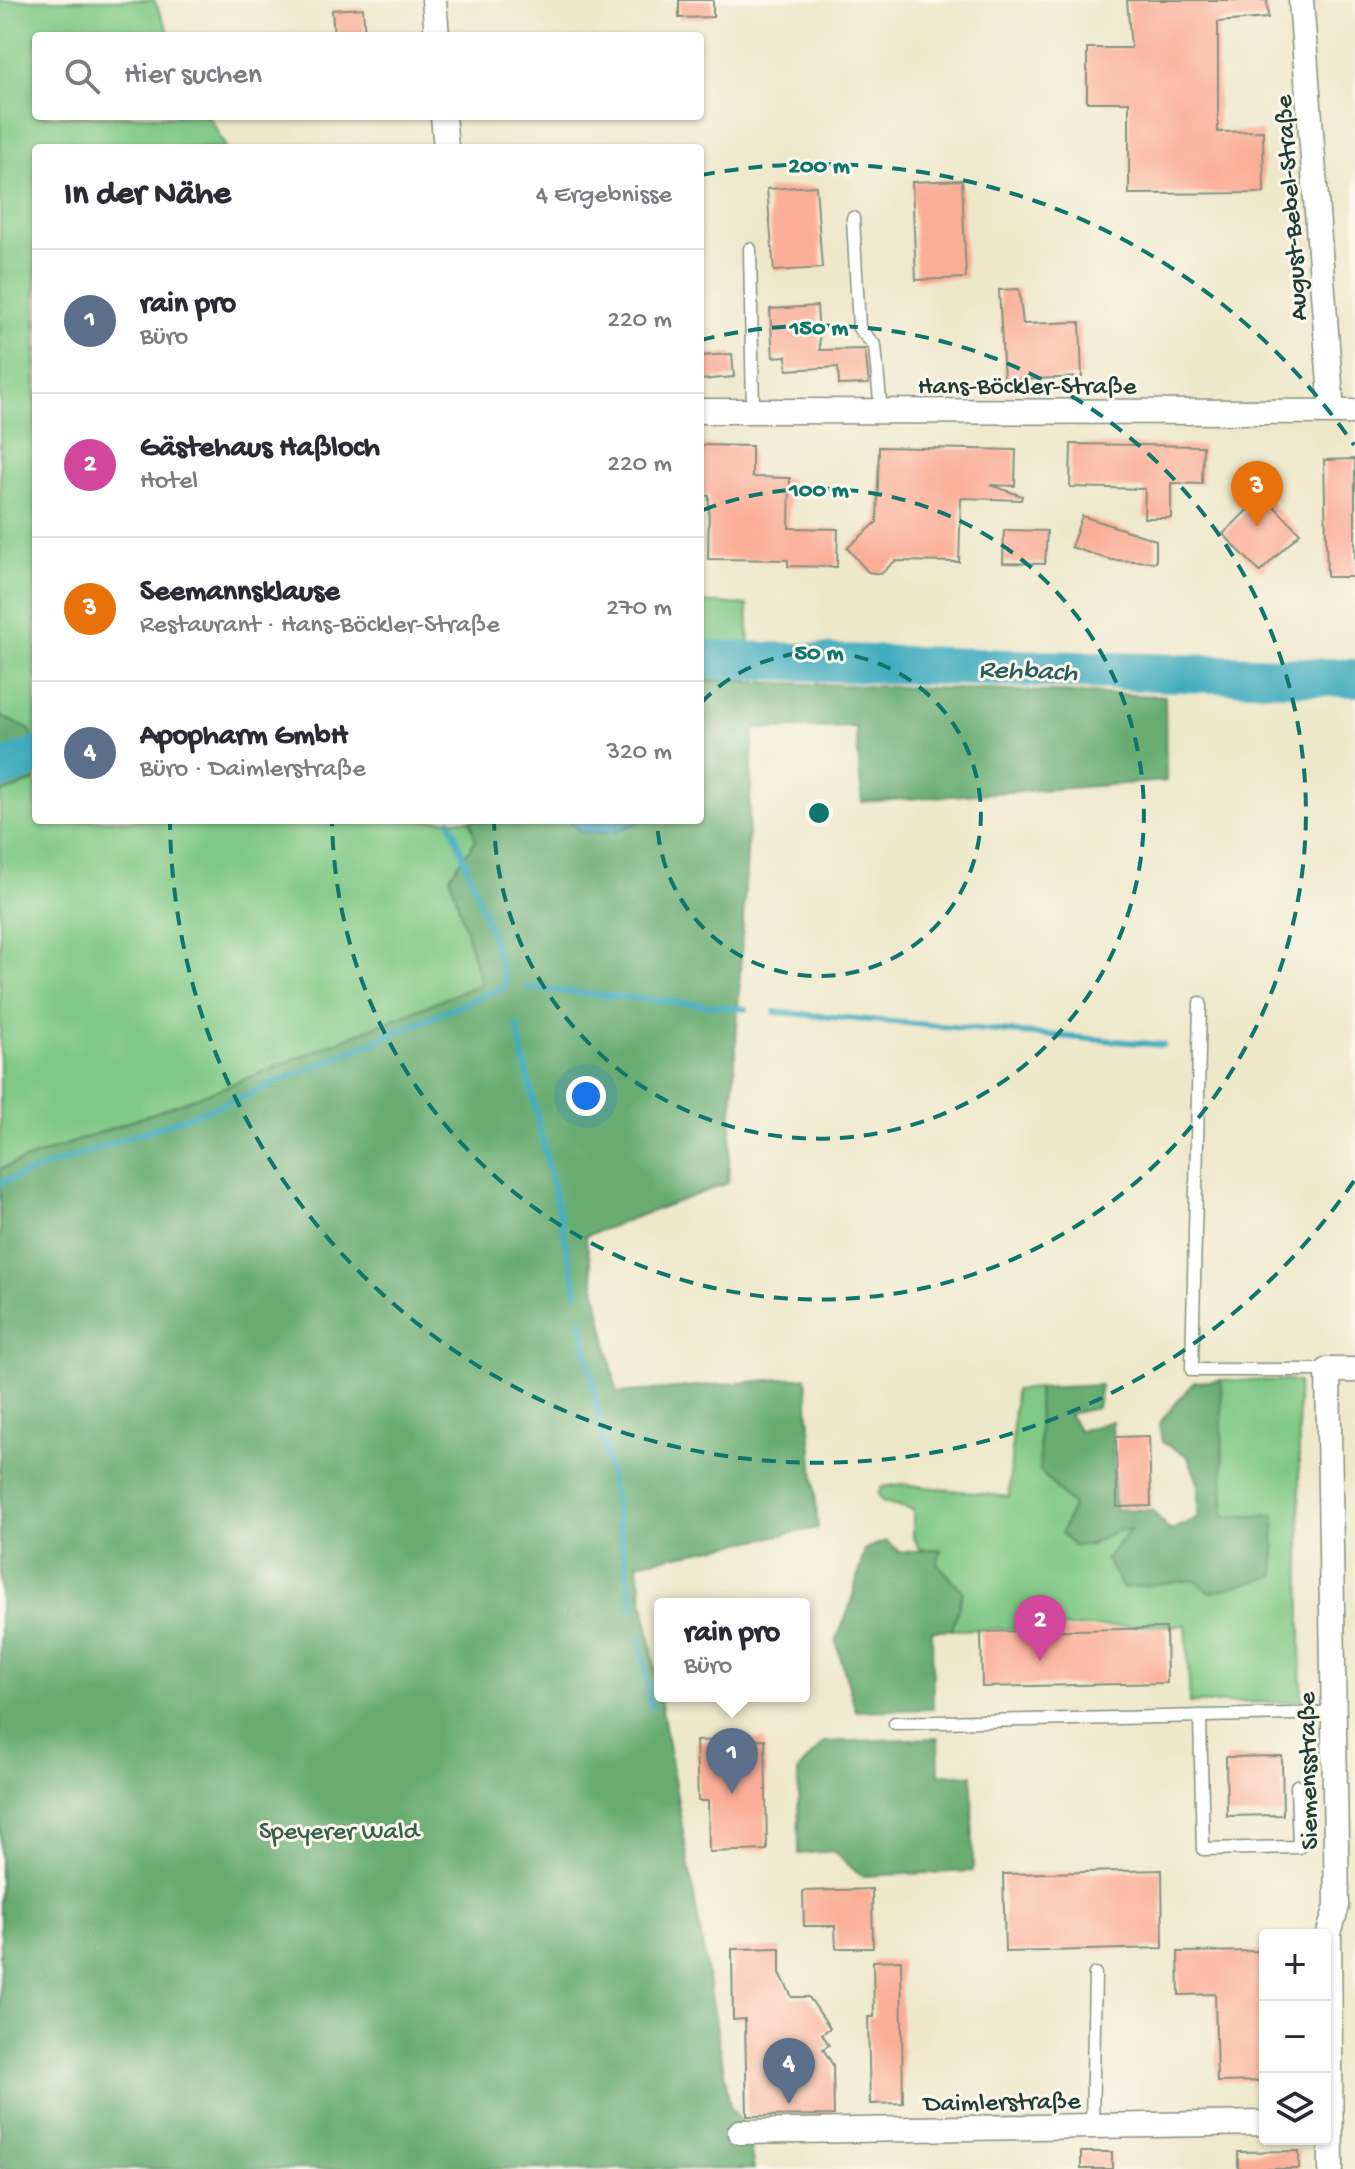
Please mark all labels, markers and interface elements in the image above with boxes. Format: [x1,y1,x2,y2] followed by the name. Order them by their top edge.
[32,32,704,120] search box
[60,54,104,98] icon: search
[124,59,262,94] text: Hier suchen
[1270,93,1317,322] street label: August-Bebel-Straße
[788,153,850,182] text: 200 m
[64,176,231,216] text: In der Nähe
[536,181,672,212] text: 4 Ergebnisse
[140,288,236,323] text: rain pro
[85,306,95,337] text: 1
[607,306,672,337] text: 220 m
[789,315,848,344] text: 150 m
[140,323,188,354] text: Büro
[918,373,1137,404] street label: Hans-Böckler-Straße
[140,432,380,467] text: Gästehaus Haßloch
[84,450,96,481] text: 2
[607,450,672,481] text: 220 m
[1231,461,1283,527] pin: 3
[140,467,198,498] text: Hotel
[788,477,849,506] text: 100 m
[140,576,340,611] text: Seemannsklause
[83,594,97,625] text: 3
[606,594,672,625] text: 270 m
[140,611,500,642] text: Restaurant · Hans-Böckler-Straße
[795,640,843,669] text: 50 m
[978,654,1079,691] water label: Rehbach
[140,720,348,755] text: Apopharm GmbH
[84,738,96,769] text: 4
[606,738,672,769] text: 320 m
[140,755,366,786] text: Büro · Daimlerstraße
[805,799,833,827] centre of rings
[566,1076,606,1116] your location
[1014,1595,1066,1661] pin: 2
[654,1598,810,1702] popup
[684,1617,780,1652] text: rain pro
[684,1652,732,1683] text: Büro
[1294,1691,1327,1850] street label: Siemensstraße
[706,1728,758,1794] pin: 1
[259,1818,421,1849] park label: Speyerer Wald
[1259,1929,1331,2145] map controls
[1259,1929,1331,2001] button: +
[1259,2001,1331,2073] button: −
[763,2038,815,2104] pin: 4
[1259,2073,1331,2145] button: layers
[921,2088,1081,2121] street label: Daimlerstraße

